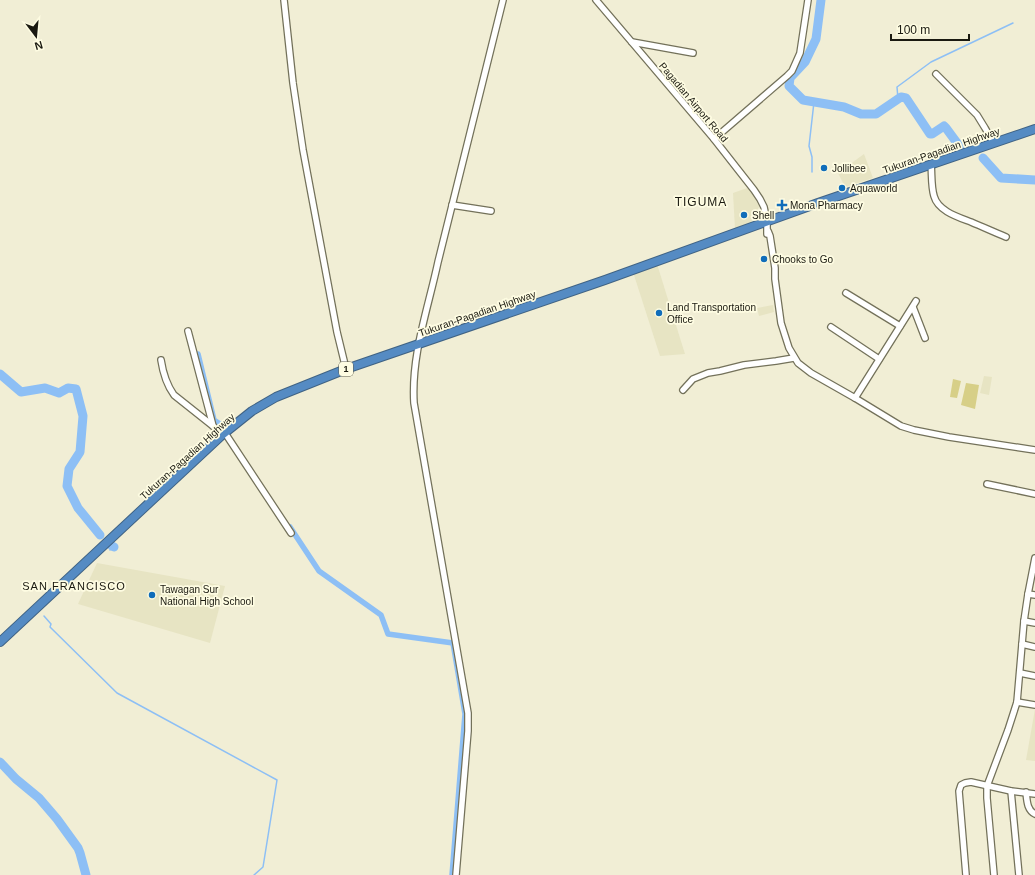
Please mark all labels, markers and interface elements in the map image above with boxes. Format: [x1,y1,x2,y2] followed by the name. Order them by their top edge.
[16,16,56,56] north arrow
[891,16,969,42] scale bar
[897,23,930,37] text: 100 m
[33,39,44,52] text: N
[657,60,730,144] street label: Pagadian Airport Road
[881,125,1001,176] street label: Tukuran-Pagadian Highway
[819,163,829,173] marker: Jollibee
[832,163,866,174] place label: Jollibee
[837,183,847,193] marker: Aquaworld
[850,183,897,194] place label: Aquaworld
[675,195,727,209] district label: TIGUMA
[777,200,787,210] marker: Mona Pharmacy
[790,200,863,211] place label: Mona Pharmacy
[739,210,749,220] marker: Shell
[752,210,774,221] place label: Shell
[759,254,769,264] marker: Chooks to Go
[772,254,834,265] place label: Chooks to Go
[417,288,537,339] street label: Tukuran-Pagadian Highway
[667,302,756,325] place label: Land Transportation Office
[654,308,664,318] marker: Land Transportation Office
[339,362,353,376] road number: 1
[138,411,237,502] street label: Tukuran-Pagadian Highway
[22,580,126,592] district label: SAN FRANCISCO
[160,584,253,607] place label: Tawagan Sur National High School
[147,590,157,600] marker: Tawagan Sur National High School

